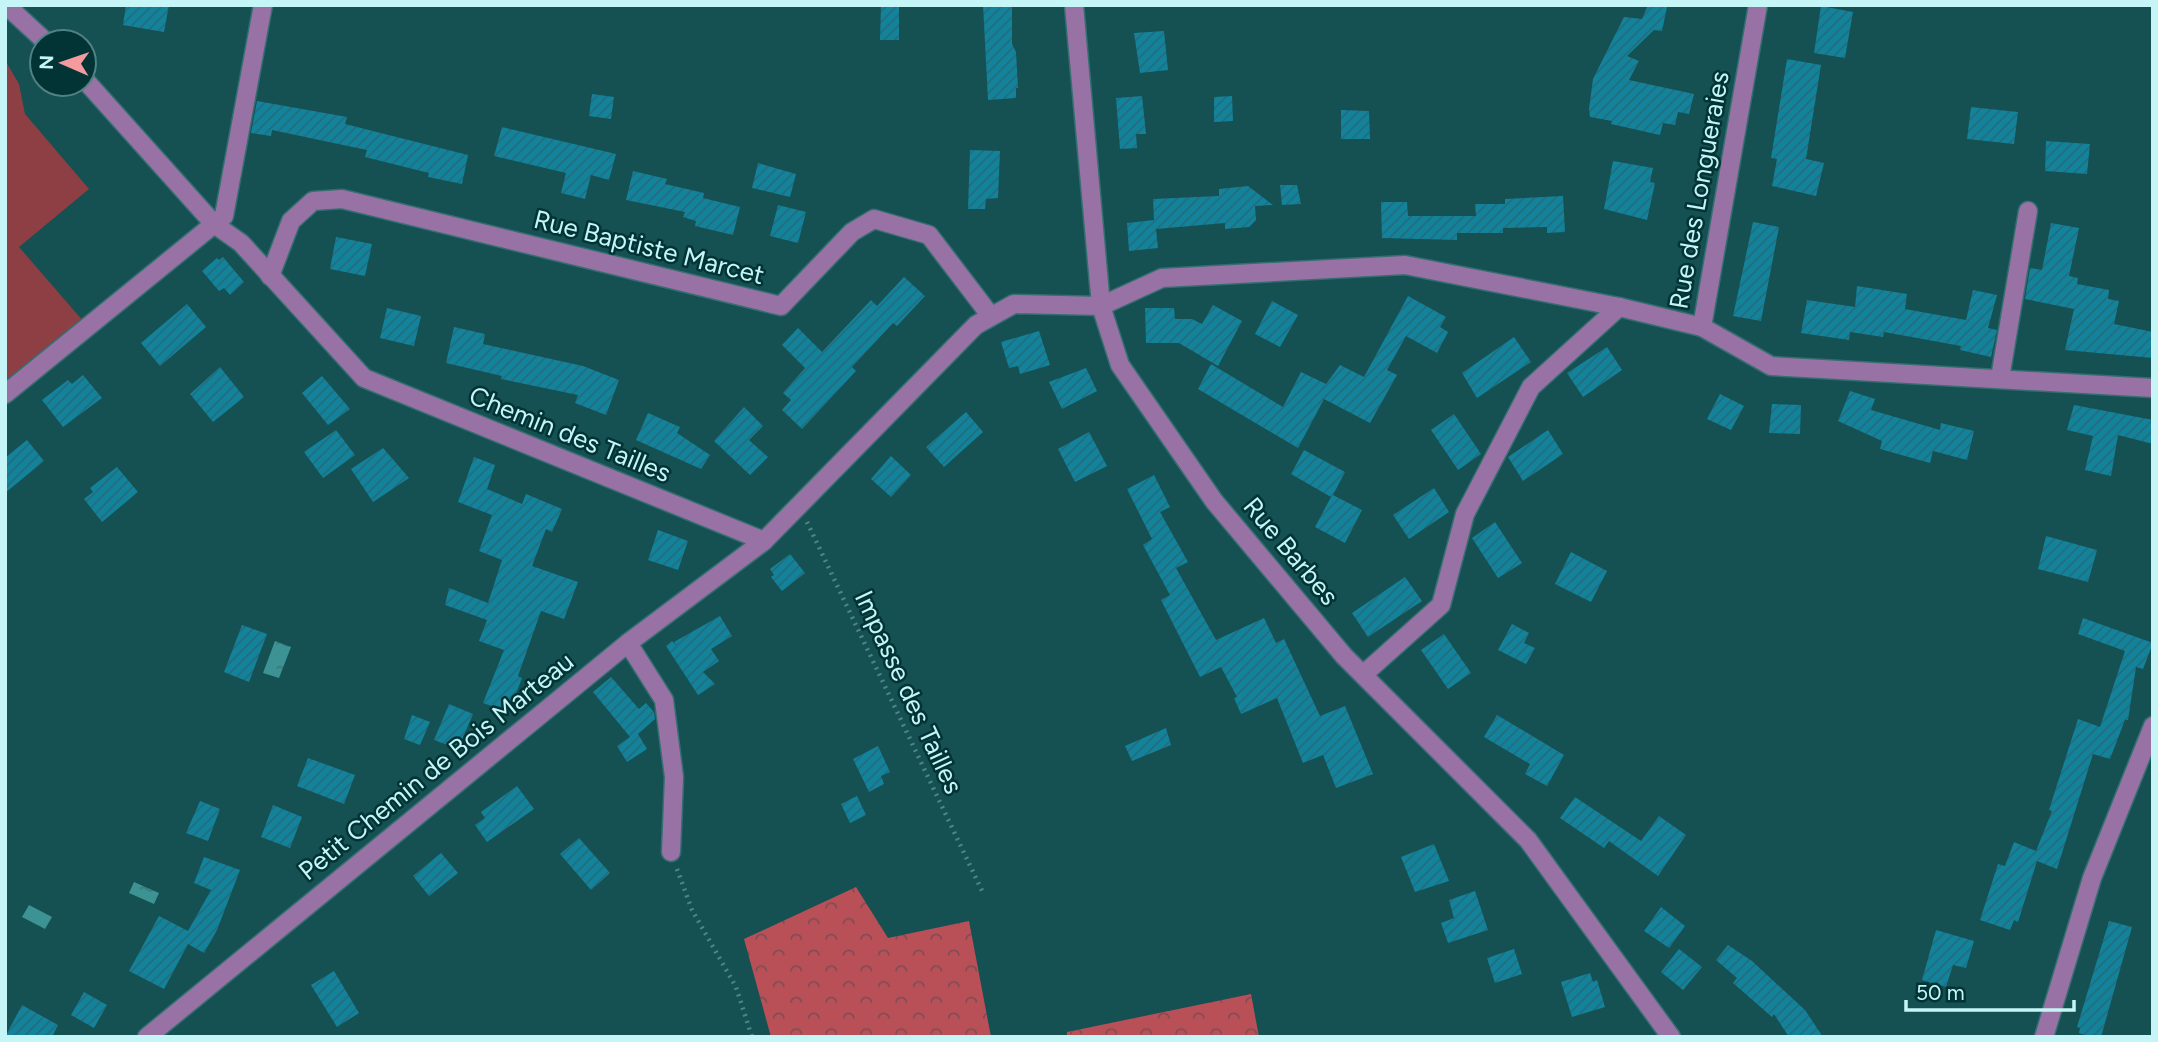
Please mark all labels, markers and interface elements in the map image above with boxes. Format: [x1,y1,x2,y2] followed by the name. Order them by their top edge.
[28,28,98,98] north arrow
[35,55,58,70] text: N
[1662,69,1736,311] street label: Rue des Longueraies
[530,203,768,291] street label: Rue Baptiste Marcet
[465,379,675,489] street label: Chemin des Tailles
[1237,491,1345,611] street label: Rue Barbes
[848,585,970,799] street label: Impasse des Tailles
[292,645,580,887] street label: Petit Chemin de Bois Marteau
[1906,968,2074,1012] scale bar
[1916,980,1965,1005] text: 50 m

